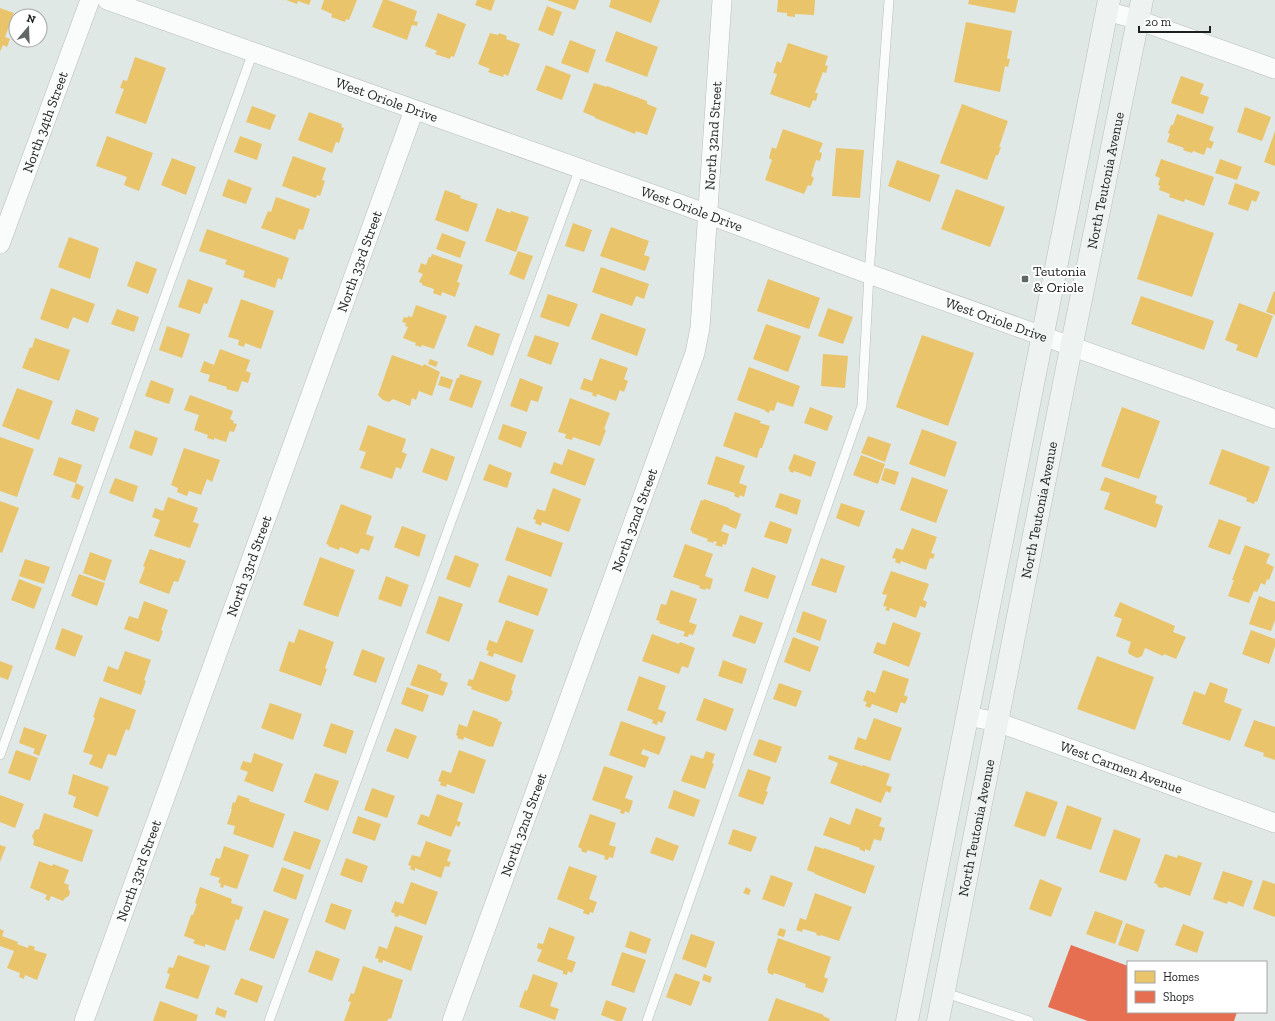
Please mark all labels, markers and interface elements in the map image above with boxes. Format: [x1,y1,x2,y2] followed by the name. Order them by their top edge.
[8,8,48,48] north arrow
[1139,8,1210,34] scale bar
[25,12,38,27] text: N
[1145,15,1172,29] text: 20 m
[19,68,72,175] street label: North 34th Street
[333,74,440,126] street label: West Oriole Drive
[701,80,726,191] street label: North 32nd Street
[1083,110,1128,251] street label: North Teutonia Avenue
[638,183,745,236] street label: West Oriole Drive
[334,208,386,315] street label: North 33rd Street
[1033,263,1087,296] place label: Teutonia & Oriole
[1020,274,1030,284] marker: Teutonia & Oriole
[943,294,1050,346] street label: West Oriole Drive
[1018,440,1061,580] street label: North Teutonia Avenue
[608,465,662,574] street label: North 32nd Street
[223,512,276,619] street label: North 33rd Street
[1058,738,1185,798] street label: West Carmen Avenue
[955,757,999,898] street label: North Teutonia Avenue
[497,770,551,879] street label: North 32nd Street
[113,817,165,924] street label: North 33rd Street
[1127,961,1267,1013] legend
[1163,970,1199,984] text: Homes
[1163,990,1194,1004] text: Shops

